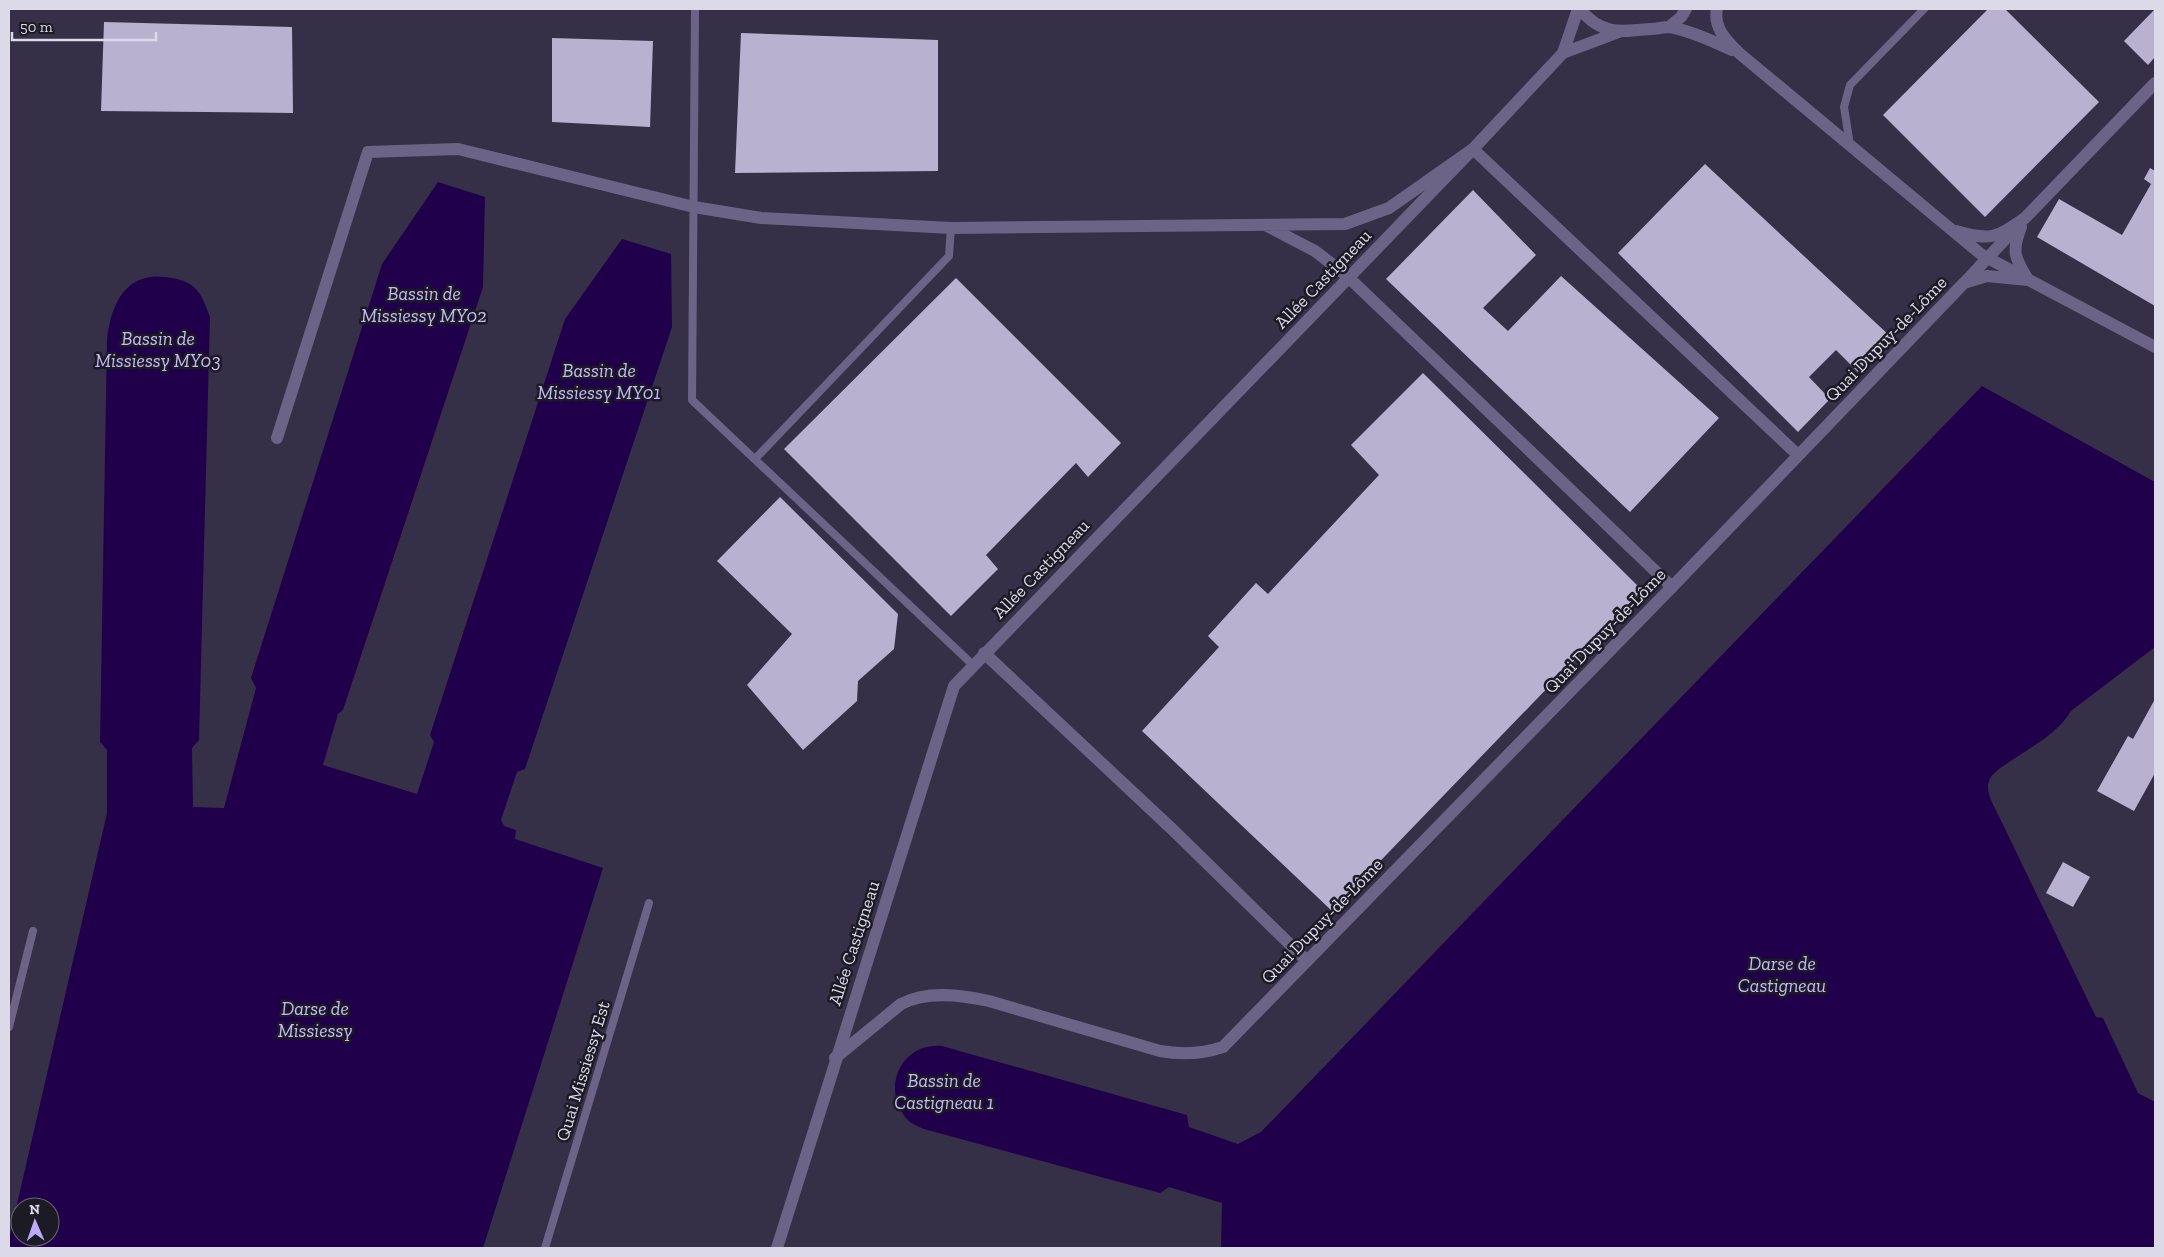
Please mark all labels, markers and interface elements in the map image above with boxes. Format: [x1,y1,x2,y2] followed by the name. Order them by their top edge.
[12,10,156,42] scale bar
[20,18,53,36] text: 50 m
[1270,225,1376,333] street label: Allée Castigneau
[1820,272,1952,406] street label: Quai Dupuy-de-Lôme
[361,282,487,327] water label: Bassin de Missiessy MY02
[95,327,221,372] water label: Bassin de Missiessy MY03
[537,359,661,404] water label: Bassin de Missiessy MY01
[988,515,1094,623] street label: Allée Castigneau
[1539,564,1671,698] street label: Quai Dupuy-de-Lôme
[1256,854,1388,988] street label: Quai Dupuy-de-Lôme
[824,878,884,1008] street label: Allée Castigneau
[1738,952,1826,997] water label: Darse de Castigneau
[278,997,352,1042] water label: Darse de Missiessy
[551,998,615,1144] street label: Quai Missiessy Est
[894,1069,994,1114] water label: Bassin de Castigneau 1
[10,1197,60,1247] north arrow
[29,1201,41,1218] text: N

